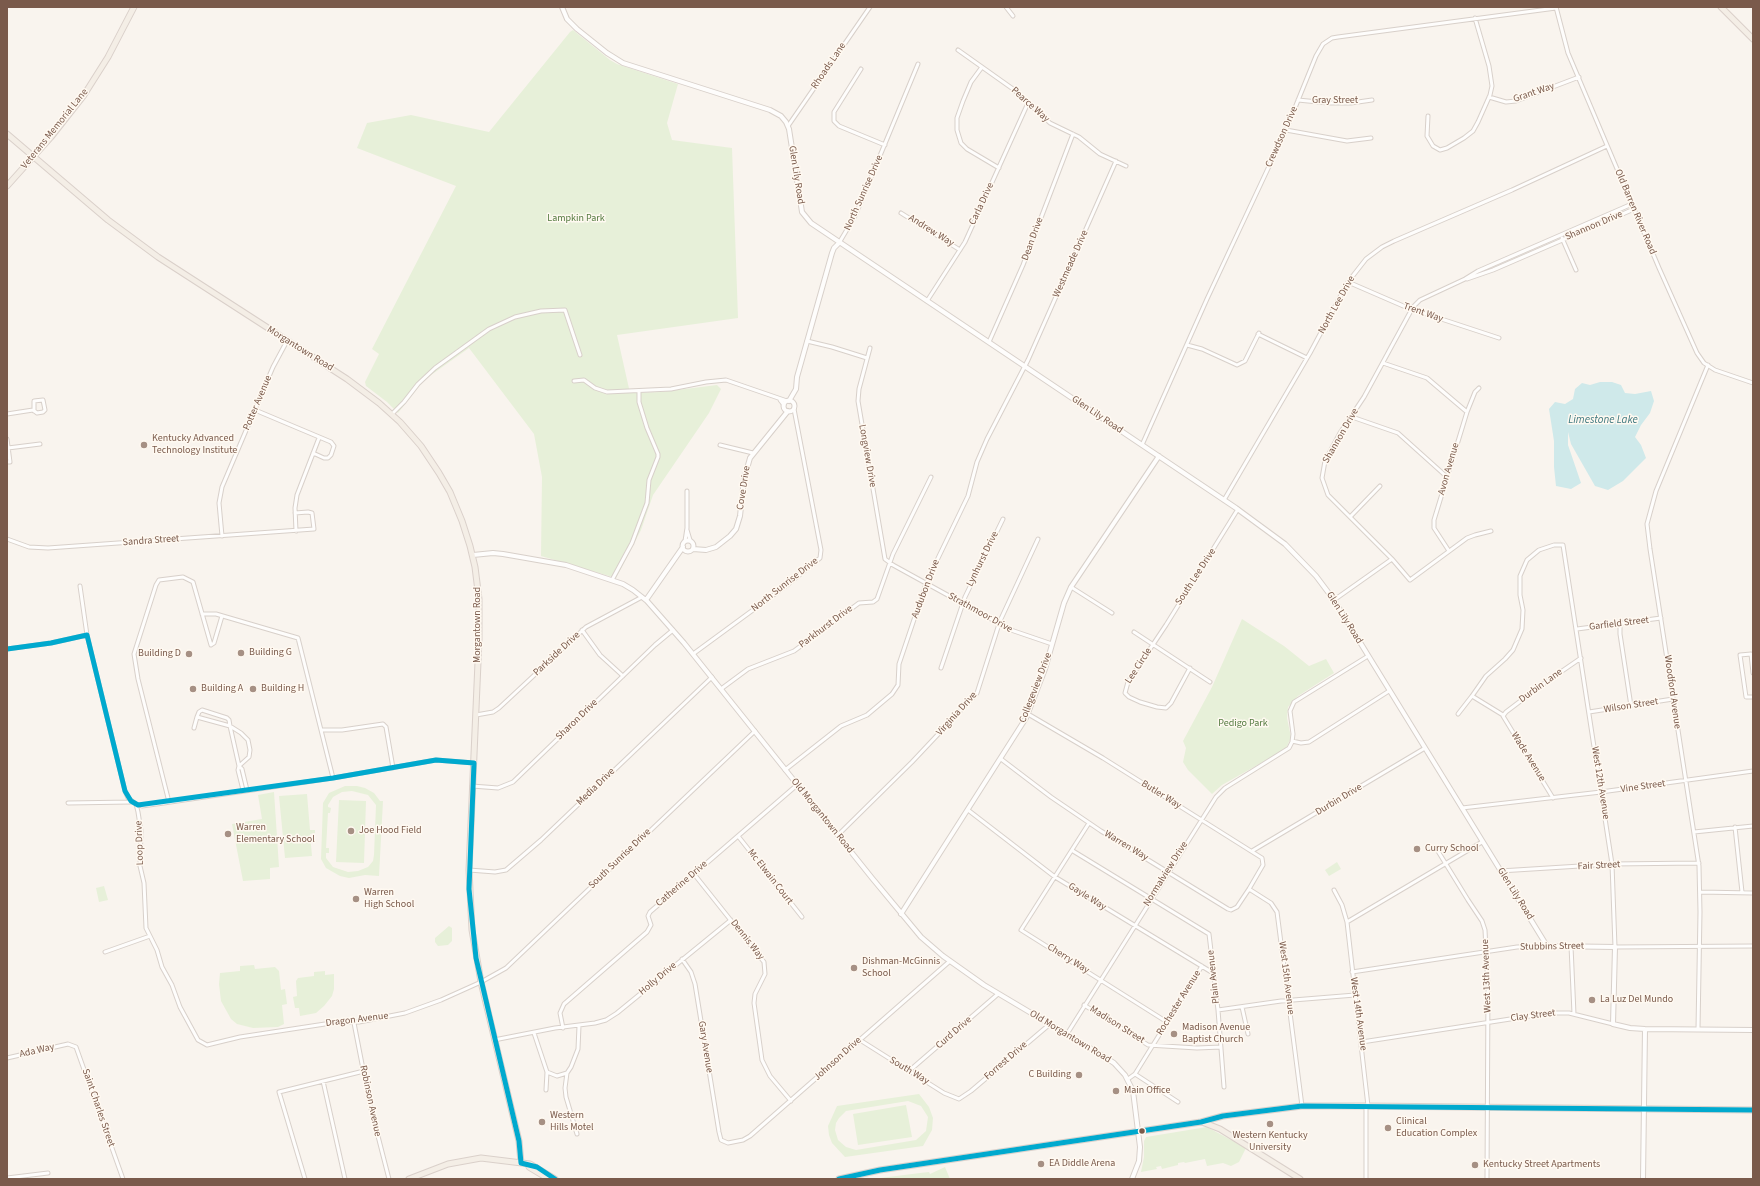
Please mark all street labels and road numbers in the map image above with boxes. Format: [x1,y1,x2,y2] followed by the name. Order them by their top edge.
[809,40,849,92] street label: Rhoads Lane
[1512,80,1556,106] street label: Grant Way
[1008,85,1052,125] street label: Pearce Way
[19,86,91,172] street label: Veterans Memorial Lane
[1312,95,1358,107] street label: Gray Street
[1263,105,1301,169] street label: Crewdson Drive
[785,145,807,205] street label: Glen Lily Road
[842,153,886,233] street label: North Sunrise Drive
[1612,167,1658,257] street label: Old Barren River Road
[967,181,997,227] street label: Carla Drive
[1563,208,1625,244] street label: Shannon Drive
[906,212,956,250] street label: Andrew Way
[1020,216,1046,262] street label: Dean Drive
[1051,228,1091,300] street label: Westmeade Drive
[1316,274,1358,336] street label: North Lee Drive
[1401,301,1445,325] street label: Trent Way
[265,324,335,374] street label: Morgantown Road
[241,374,275,432] street label: Potter Avenue
[1069,393,1125,437] street label: Glen Lily Road
[1320,406,1362,466] street label: Shannon Drive
[856,424,878,488] street label: Longview Drive
[1436,442,1462,496] street label: Avon Avenue
[735,465,753,511] street label: Cove Drive
[964,529,1002,589] street label: Lynhurst Drive
[122,533,180,549] street label: Sandra Street
[1173,546,1219,608] street label: South Lee Drive
[749,555,821,615] street label: North Sunrise Drive
[909,558,943,620] street label: Audubon Drive
[472,587,484,663] street label: Morgantown Road
[946,590,1014,636] street label: Strathmoor Drive
[1323,590,1365,646] street label: Glen Lily Road
[797,603,855,651] street label: Parkhurst Drive
[1588,614,1650,634] street label: Garfield Street
[531,629,583,679] street label: Parkside Drive
[1123,646,1155,686] street label: Lee Circle
[1017,651,1055,725] street label: Collegeview Drive
[1661,654,1683,730] street label: Woodford Avenue
[1517,666,1565,706] street label: Durbin Lane
[934,690,980,738] street label: Virginia Drive
[1603,696,1659,716] street label: Wilson Street
[553,697,601,743] street label: Sharon Drive
[1508,730,1548,784] street label: Wade Avenue
[1588,746,1612,820] street label: West 12th Avenue
[574,766,618,808] street label: Media Drive
[788,776,856,856] street label: Old Morgantown Road
[1139,778,1183,812] street label: Butler Way
[1620,778,1666,796] street label: Vine Street
[1314,781,1364,819] street label: Durbin Drive
[133,820,147,866] street label: Loop Drive
[586,826,654,892] street label: South Sunrise Drive
[1102,828,1150,864] street label: Warren Way
[1141,839,1191,909] street label: Normalview Drive
[745,847,795,907] street label: Mc Elwain Court
[654,858,710,910] street label: Catherine Drive
[1577,859,1621,873] street label: Fair Street
[1494,866,1536,922] street label: Glen Lily Road
[1066,881,1108,913] street label: Gayle Way
[727,917,767,963] street label: Dennis Way
[1480,939,1494,1013] street label: West 13th Avenue
[1520,940,1584,954] street label: Stubbins Street
[1045,941,1091,977] street label: Cherry Way
[1276,941,1296,1015] street label: West 15th Avenue
[1205,950,1223,1004] street label: Plain Avenue
[637,960,679,998] street label: Holly Drive
[1154,968,1204,1038] street label: Rochester Avenue
[1347,977,1369,1051] street label: West 14th Avenue
[1087,1003,1147,1047] street label: Madison Street
[1510,1007,1556,1025] street label: Clay Street
[1027,1008,1113,1066] street label: Old Morgantown Road
[325,1010,389,1030] street label: Dragon Avenue
[934,1014,974,1052] street label: Curd Drive
[695,1020,715,1074] street label: Gary Avenue
[812,1035,864,1083] street label: Johnson Drive
[982,1039,1030,1083] street label: Forrest Drive
[18,1041,56,1061] street label: Ada Way
[887,1054,931,1088] street label: South Way
[357,1064,383,1138] street label: Robinson Avenue
[79,1067,117,1149] street label: Saint Charles Street

